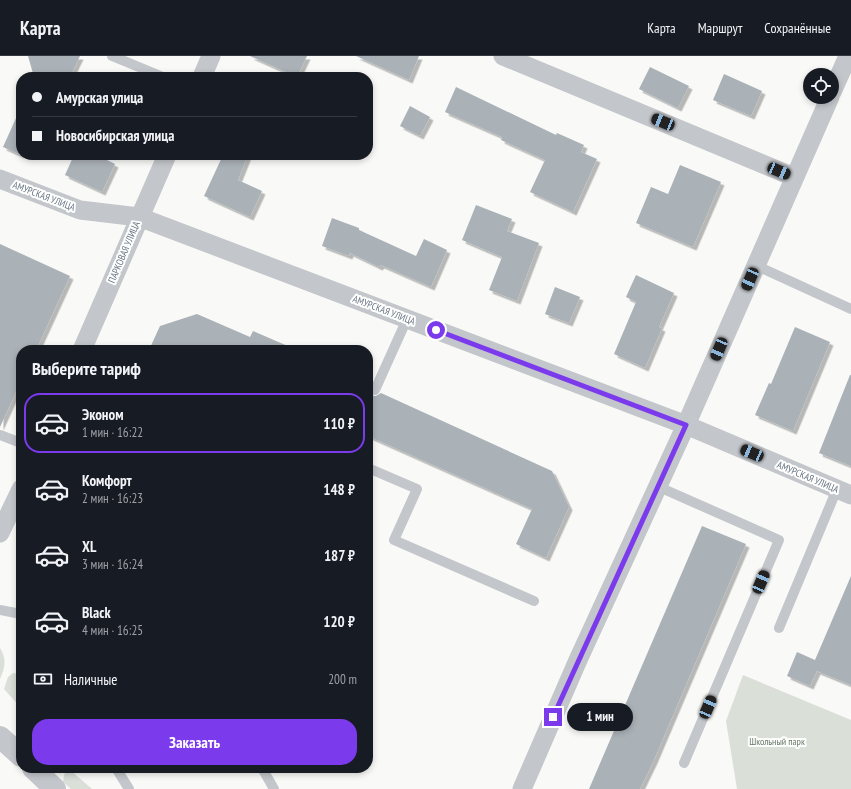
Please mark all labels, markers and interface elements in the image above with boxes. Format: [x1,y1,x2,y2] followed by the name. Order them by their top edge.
[20,16,61,40] text: Карта
[647,19,676,37] text: Карта
[698,19,742,37] text: Маршрут
[764,19,831,37] text: Сохранённые
[803,68,839,104] map controls
[803,68,839,104] button: locate
[56,88,143,107] text: Амурская улица
[650,112,676,132] car
[56,126,175,145] text: Новосибирская улица
[766,161,792,181] car
[11,178,77,214] street label: АМУРСКАЯ УЛИЦА
[105,219,143,285] street label: ПАРКОВАЯ УЛИЦА
[740,266,760,292] car
[351,292,417,328] street label: АМУРСКАЯ УЛИЦА
[427,321,445,339] route start
[709,336,729,362] car
[32,357,141,380] text: Выберите тариф
[34,405,70,441] icon: car
[82,405,123,424] text: Эконом
[323,414,355,433] text: 110 ₽
[82,424,143,441] text: 1 мин · 16:22
[739,443,765,463] car
[775,458,841,496] street label: АМУРСКАЯ УЛИЦА
[34,471,70,507] icon: car
[82,471,132,490] text: Комфорт
[323,480,355,499] text: 148 ₽
[82,490,143,507] text: 2 мин · 16:23
[34,537,70,573] icon: car
[82,537,96,556] text: XL
[324,546,355,565] text: 187 ₽
[82,556,143,573] text: 3 мин · 16:24
[751,569,771,595] car
[34,603,70,639] icon: car
[82,603,111,622] text: Black
[323,612,355,631] text: 120 ₽
[82,622,143,639] text: 4 мин · 16:25
[32,668,54,690] icon: cash
[64,670,117,689] text: Наличные
[328,671,357,688] text: 200 m
[698,694,718,720] car
[567,703,633,731] callout: 1 мин
[544,708,562,726] route end
[586,708,614,725] text: 1 мин
[32,719,357,765] button: Заказать
[749,735,805,748] park label: Школьный парк

